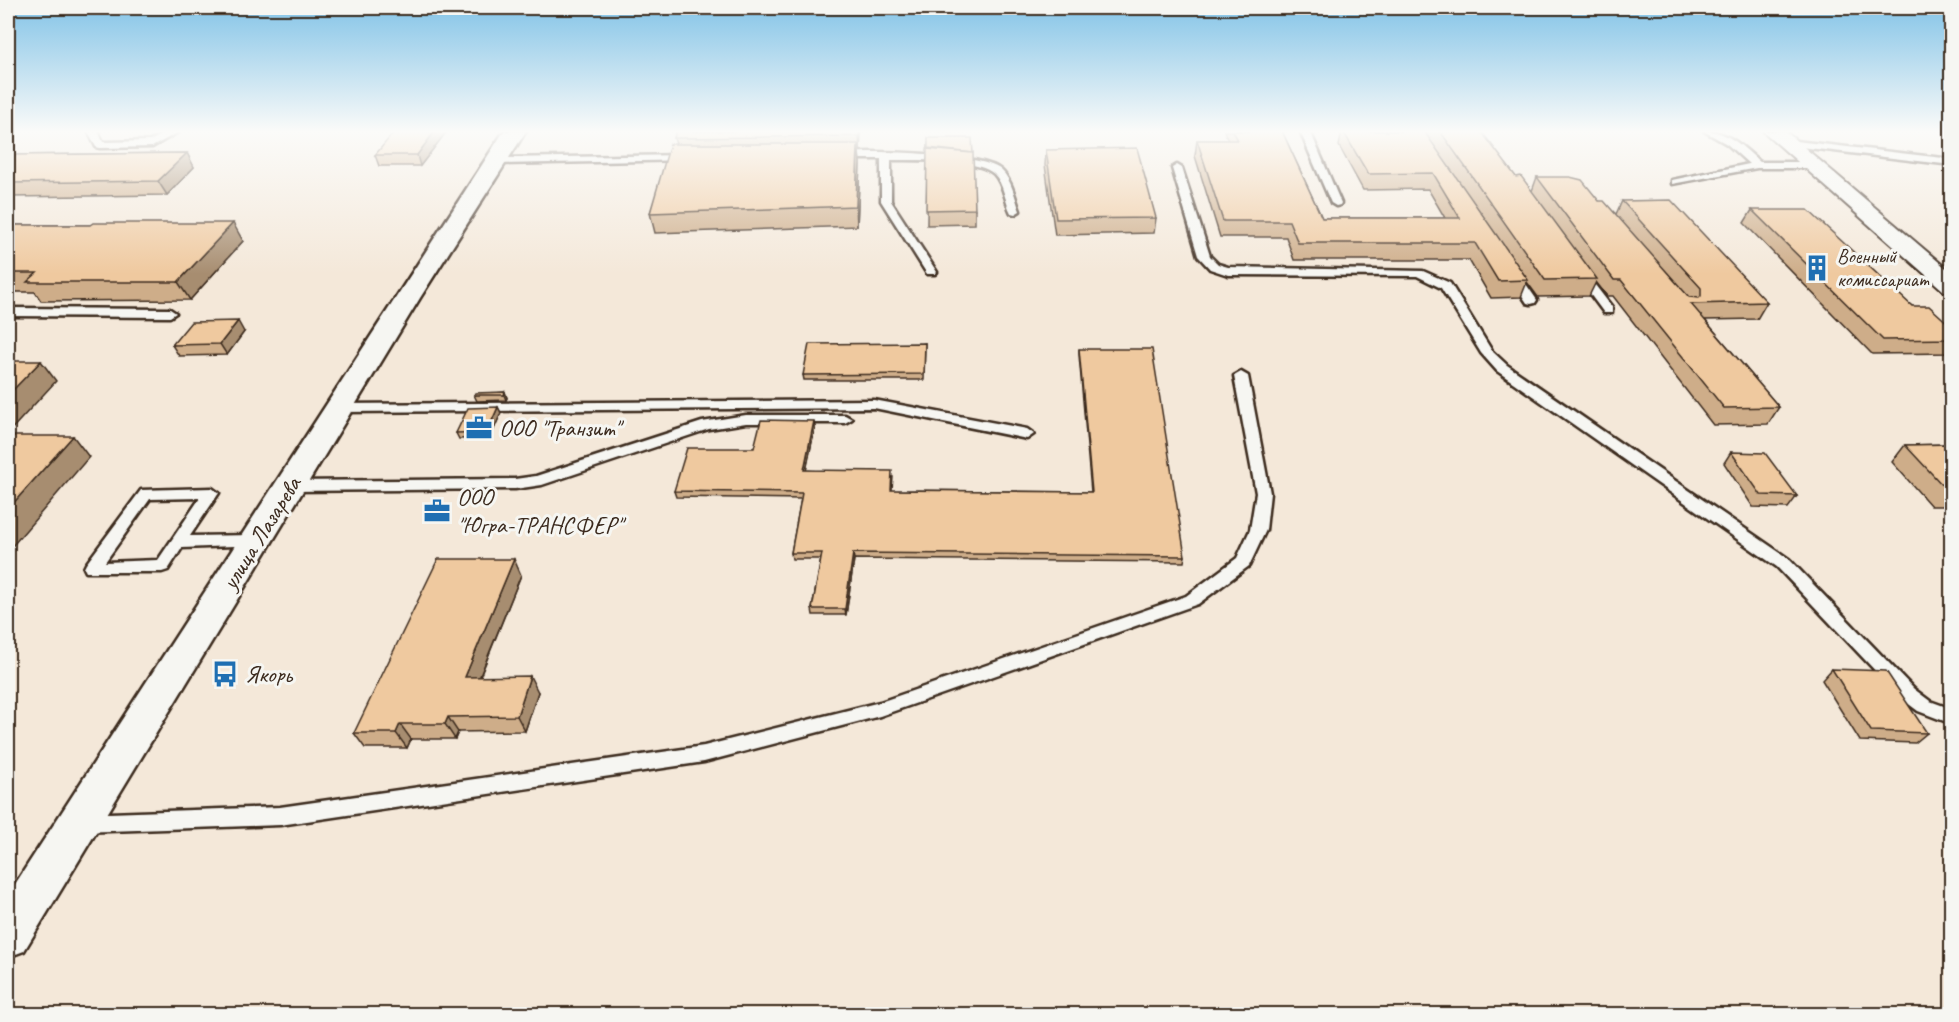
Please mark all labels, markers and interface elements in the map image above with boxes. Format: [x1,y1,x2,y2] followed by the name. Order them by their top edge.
[1837,244,1930,292] place label: Военный комиссариат
[1802,253,1832,283] building icon: Военный комиссариат
[464,413,494,443] office icon: ООО "Транзит"
[499,413,625,443] place label: ООО "Транзит"
[213,470,308,597] street label: улица Лазарева
[457,482,627,540] place label: ООО "Югра-ТРАНСФЕР"
[422,496,452,526] office icon: ООО "Югра-ТРАНСФЕР"
[210,659,240,689] bus stop icon: Якорь
[245,659,294,689] place label: Якорь

